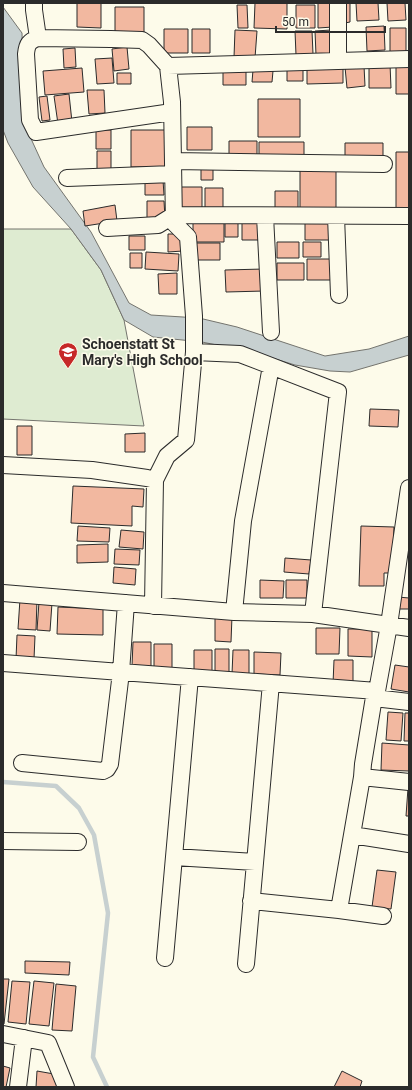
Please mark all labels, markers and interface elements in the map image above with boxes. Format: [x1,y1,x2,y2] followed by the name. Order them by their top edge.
[276,8,385,34] scale bar
[282,15,309,29] text: 50 m
[82,336,203,368] place label: Schoenstatt St Mary's High School
[57,341,79,369] school or university icon: Schoenstatt St Mary's High School

